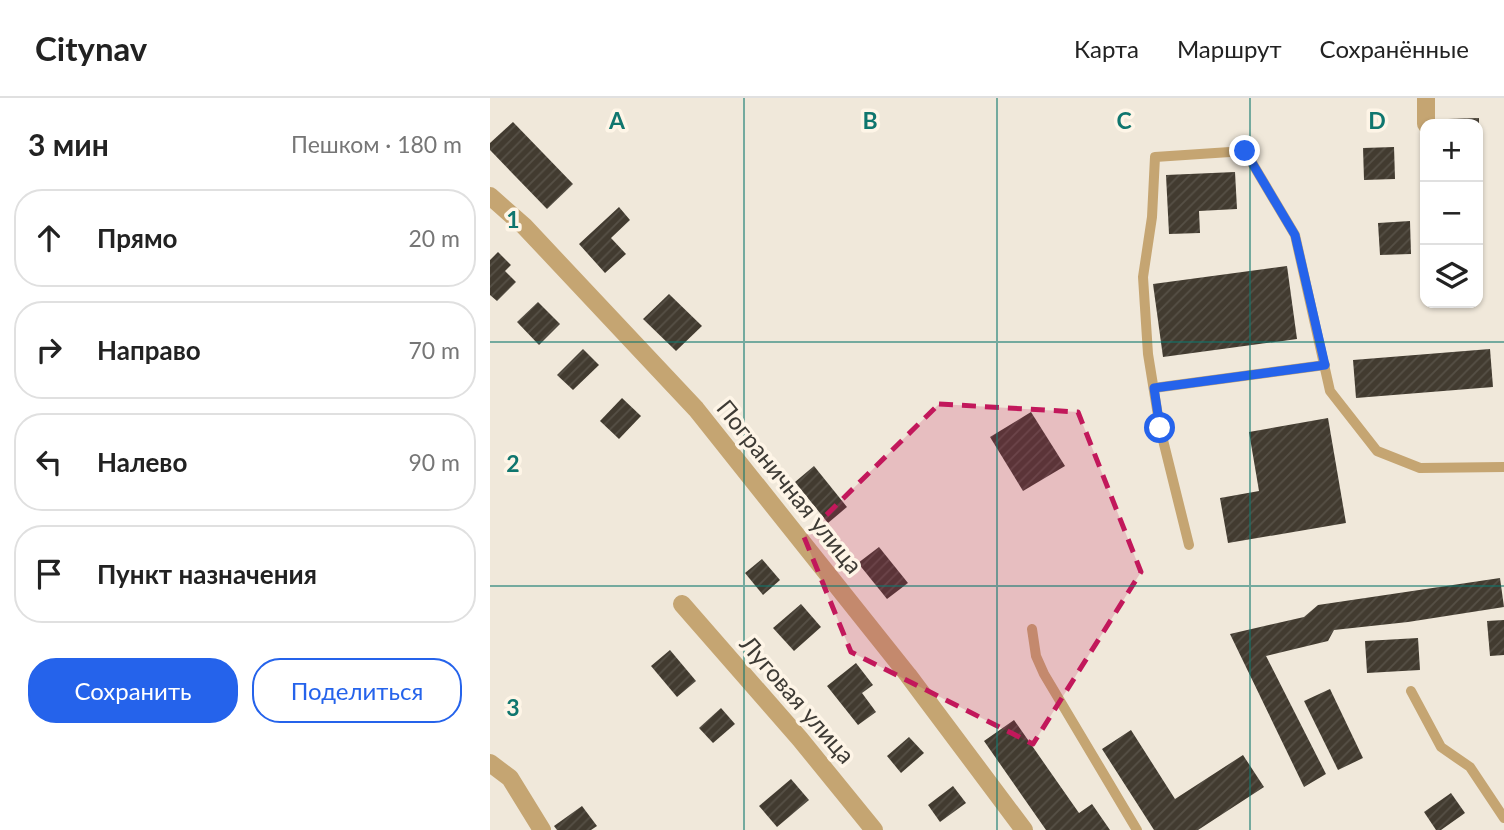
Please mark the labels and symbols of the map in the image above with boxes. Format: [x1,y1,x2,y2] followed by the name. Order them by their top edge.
[608,106,626,134] text: A
[862,106,878,134] text: B
[1116,106,1132,134] text: C
[1368,106,1386,134] text: D
[1229,135,1260,166] route end
[506,205,520,233] text: 1
[711,393,869,579] street label: Пограничная улица
[1144,412,1175,443] route start
[506,449,520,477] text: 2
[734,628,862,769] street label: Луговая улица
[506,693,520,721] text: 3

